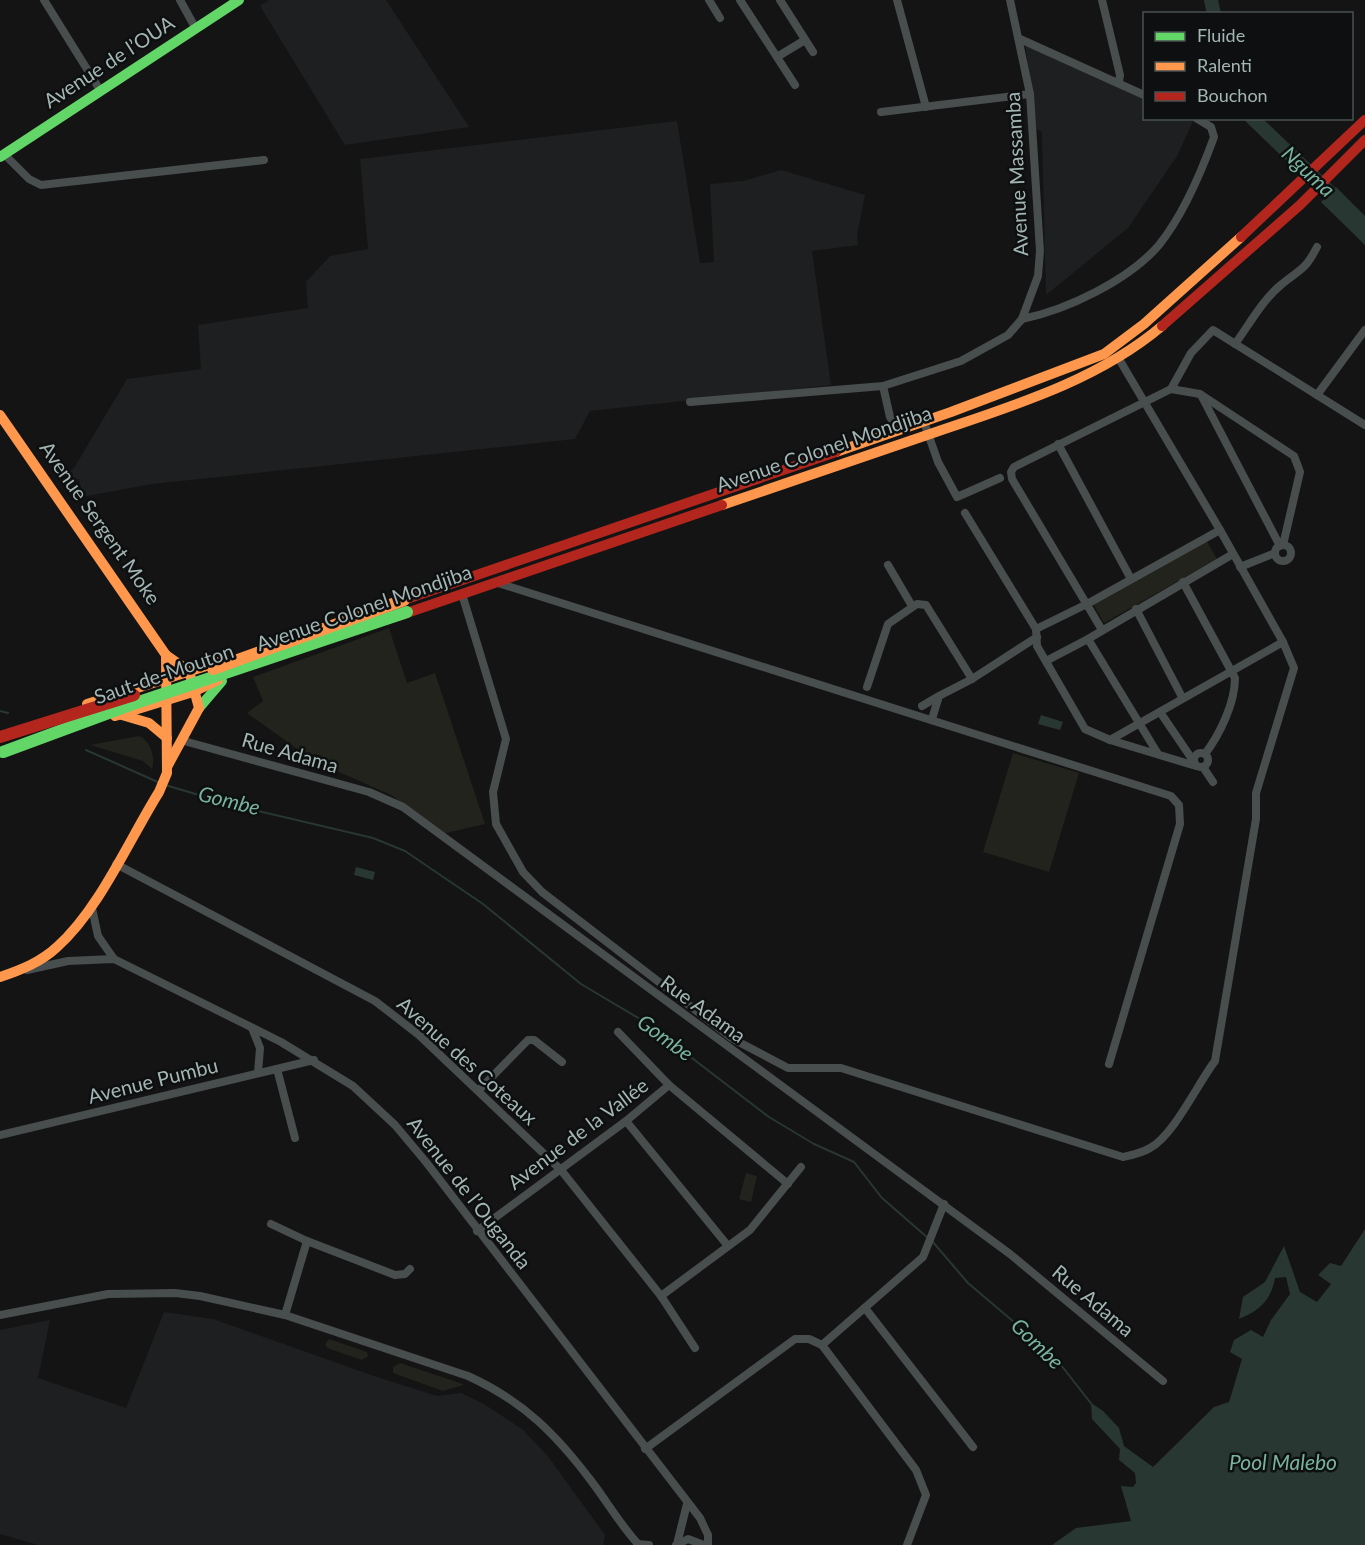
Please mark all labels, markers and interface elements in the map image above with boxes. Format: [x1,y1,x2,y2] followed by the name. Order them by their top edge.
[39,10,179,112] street label: Avenue de l’OUA
[1143,12,1353,120] legend
[1197,24,1245,46] text: Fluide
[1197,54,1252,76] text: Ralenti
[1197,84,1268,106] text: Bouchon
[1000,91,1032,257] street label: Avenue Massamba
[1277,140,1341,202] water label: Nguma
[713,400,934,496] street label: Avenue Colonel Mondjiba
[35,436,166,609] street label: Avenue Sergent Moke
[253,559,474,655] street label: Avenue Colonel Mondjiba
[91,638,237,708] street label: Saut-de-Mouton
[239,727,341,777] street label: Rue Adama
[196,780,263,819] water label: Gombe
[656,969,751,1047] street label: Rue Adama
[393,991,543,1129] street label: Avenue des Coteaux
[633,1008,699,1065] water label: Gombe
[85,1052,220,1108] street label: Avenue Pumbu
[502,1073,652,1194] street label: Avenue de la Vallée
[403,1111,537,1273] street label: Avenue de l’Ouganda
[1048,1259,1139,1341] street label: Rue Adama
[1007,1312,1069,1374] water label: Gombe
[1229,1449,1337,1474] water label: Pool Malebo

